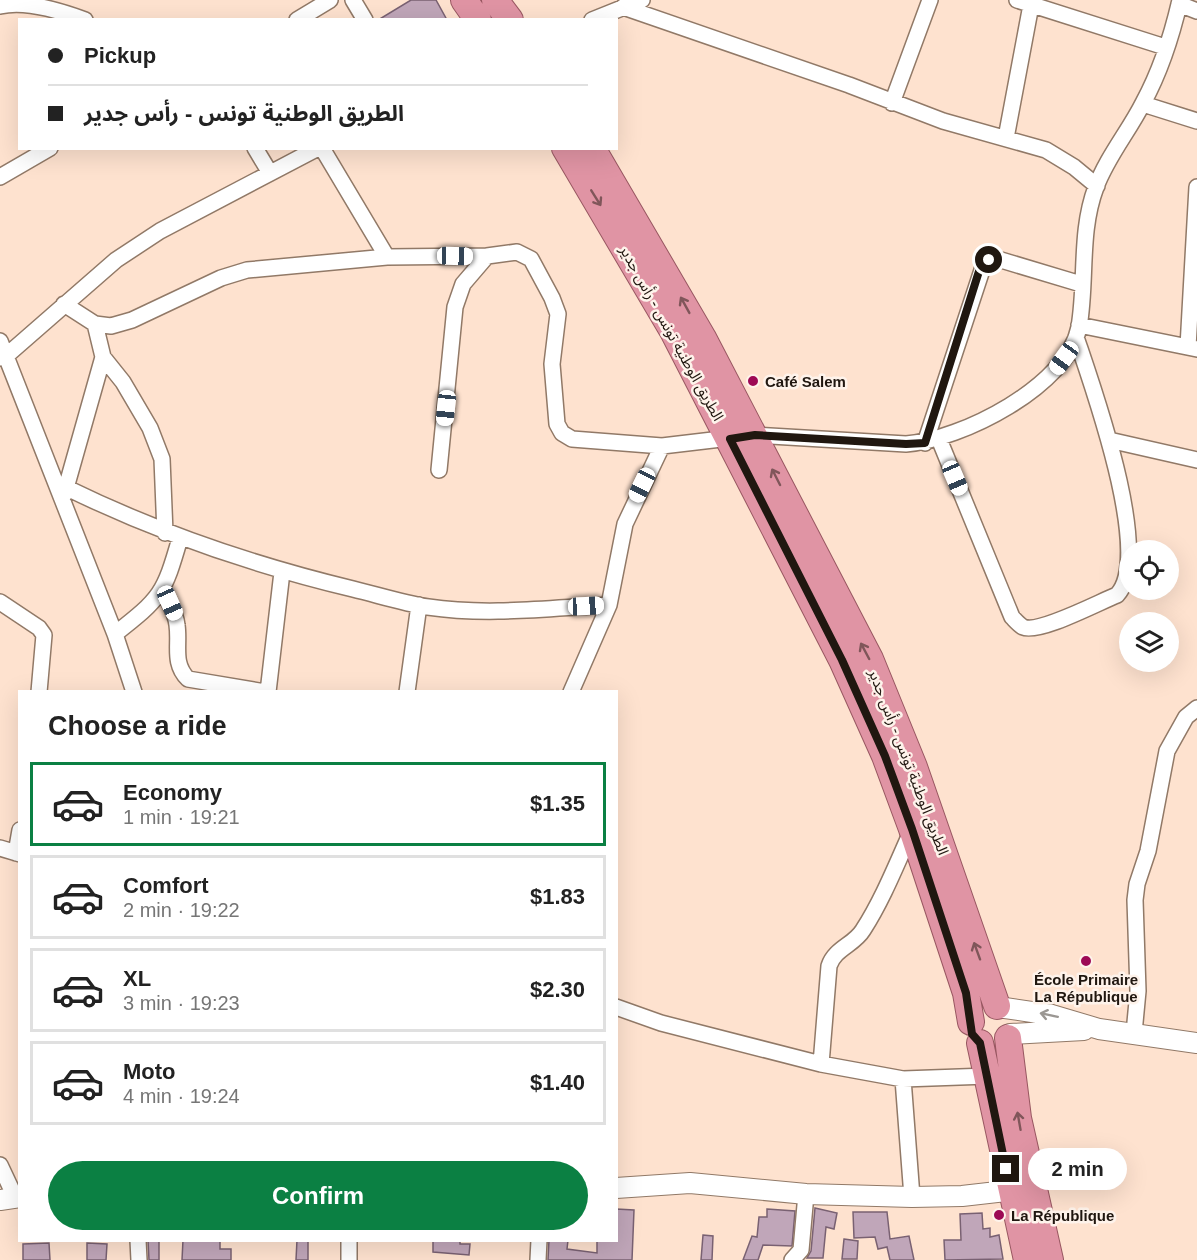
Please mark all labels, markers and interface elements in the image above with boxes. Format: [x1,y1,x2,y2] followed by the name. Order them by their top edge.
[84,43,156,68] text: Pickup
[84,101,404,126] text: الطريق الوطنية تونس - رأس جدير
[590,189,602,206] one-way arrow
[614,242,727,424] street label: الطريق الوطنية تونس - رأس جدير
[975,246,1002,273] route start
[437,247,473,265] car
[679,297,691,314] one-way arrow
[1046,338,1082,378] car
[765,373,846,390] place label: Café Salem
[746,374,760,388] marker: Café Salem
[435,389,457,427] car
[940,458,970,498] car
[626,465,658,505] car
[770,468,782,486] one-way arrow
[1119,540,1179,672] map controls
[1119,540,1179,600] button: locate
[154,583,186,623] car
[568,596,604,616] car
[1119,612,1179,672] button: layers
[859,642,870,660] one-way arrow
[863,666,952,858] street label: الطريق الوطنية تونس - رأس جدير
[48,711,227,741] text: Choose a ride
[51,777,105,831] icon: car
[123,780,222,805] text: Economy
[530,791,585,816] text: $1.35
[123,806,240,828] text: 1 min · 19:21
[51,870,105,924] icon: car
[123,873,209,898] text: Comfort
[530,884,585,909] text: $1.83
[123,899,240,921] text: 2 min · 19:22
[971,942,982,961] one-way arrow
[1079,954,1093,968] marker: École Primaire La République
[51,963,105,1017] icon: car
[123,966,151,991] text: XL
[1034,971,1138,1005] place label: École Primaire La République
[530,977,585,1002] text: $2.30
[123,992,240,1014] text: 3 min · 19:23
[1040,1009,1059,1020] one-way arrow
[51,1056,105,1110] icon: car
[123,1059,176,1084] text: Moto
[530,1070,585,1095] text: $1.40
[123,1085,240,1107] text: 4 min · 19:24
[1014,1112,1025,1131] one-way arrow
[1027,1148,1126,1190] callout: 2 min
[992,1155,1019,1182] route end
[1051,1158,1104,1180] text: 2 min
[48,1161,588,1230] button: Confirm
[1011,1207,1114,1224] place label: La République
[992,1208,1006,1222] marker: La République

